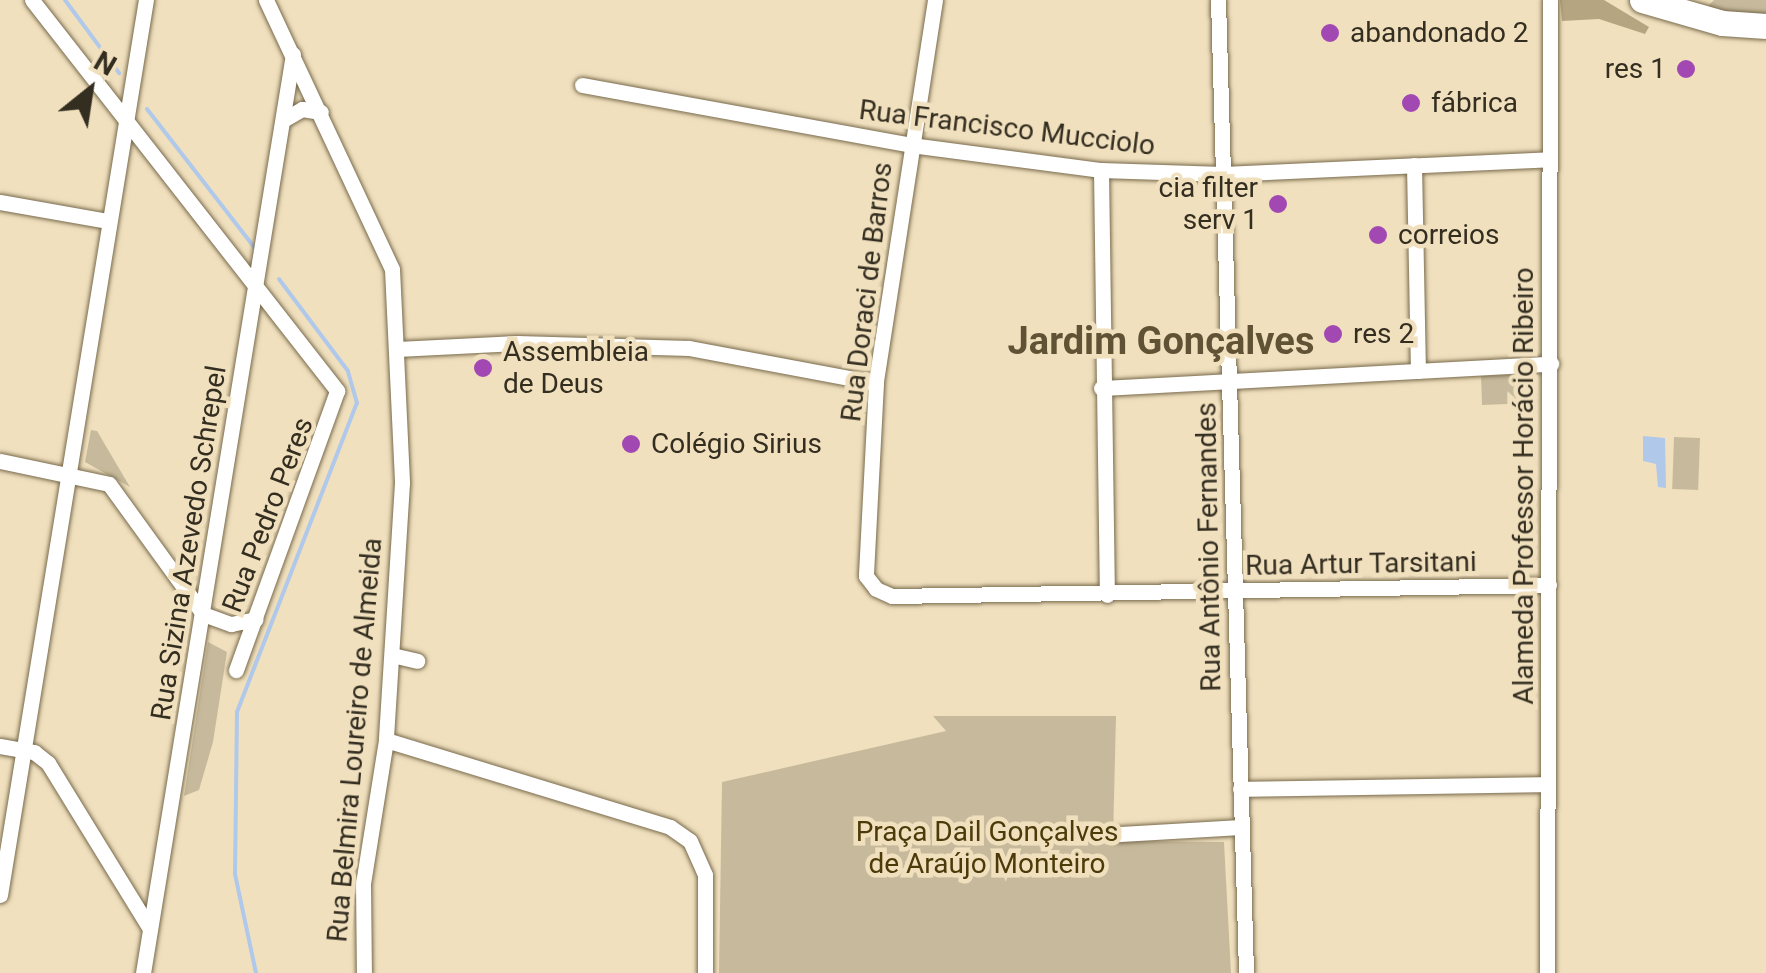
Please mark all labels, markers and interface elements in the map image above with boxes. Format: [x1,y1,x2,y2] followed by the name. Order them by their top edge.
[1350,16,1529,50] place label: abandonado 2
[1319,22,1341,44] marker: abandonado 2
[40,40,140,140] north arrow
[88,44,122,83] text: N
[1605,52,1666,86] place label: res 1
[1675,58,1697,80] marker: res 1
[1431,86,1518,120] place label: fábrica
[1400,92,1422,114] marker: fábrica
[857,93,1157,163] street label: Rua Francisco Mucciolo
[834,160,900,424] street label: Rua Doraci de Barros
[1159,171,1258,237] place label: cia filter serv 1
[1267,193,1289,215] marker: cia filter serv 1
[1398,218,1499,252] place label: correios
[1367,224,1389,246] marker: correios
[1507,267,1541,705] street label: Alameda Professor Horácio Ribeiro
[1353,317,1414,351] place label: res 2
[1008,319,1314,365] district label: Jardim Gonçalves
[1322,323,1344,345] marker: res 2
[503,335,649,401] place label: Assembleia de Deus
[472,357,494,379] marker: Assembleia de Deus
[144,363,234,723] street label: Rua Sizina Azevedo Schrepel
[1190,402,1228,692] street label: Rua Antônio Fernandes
[215,413,321,617] street label: Rua Pedro Peres
[651,427,822,461] place label: Colégio Sirius
[620,433,642,455] marker: Colégio Sirius
[321,536,389,944] street label: Rua Belmira Loureiro de Almeida
[1245,545,1477,583] street label: Rua Artur Tarsitani
[856,815,1118,881] park label: Praça Dail Gonçalves de Araújo Monteiro

